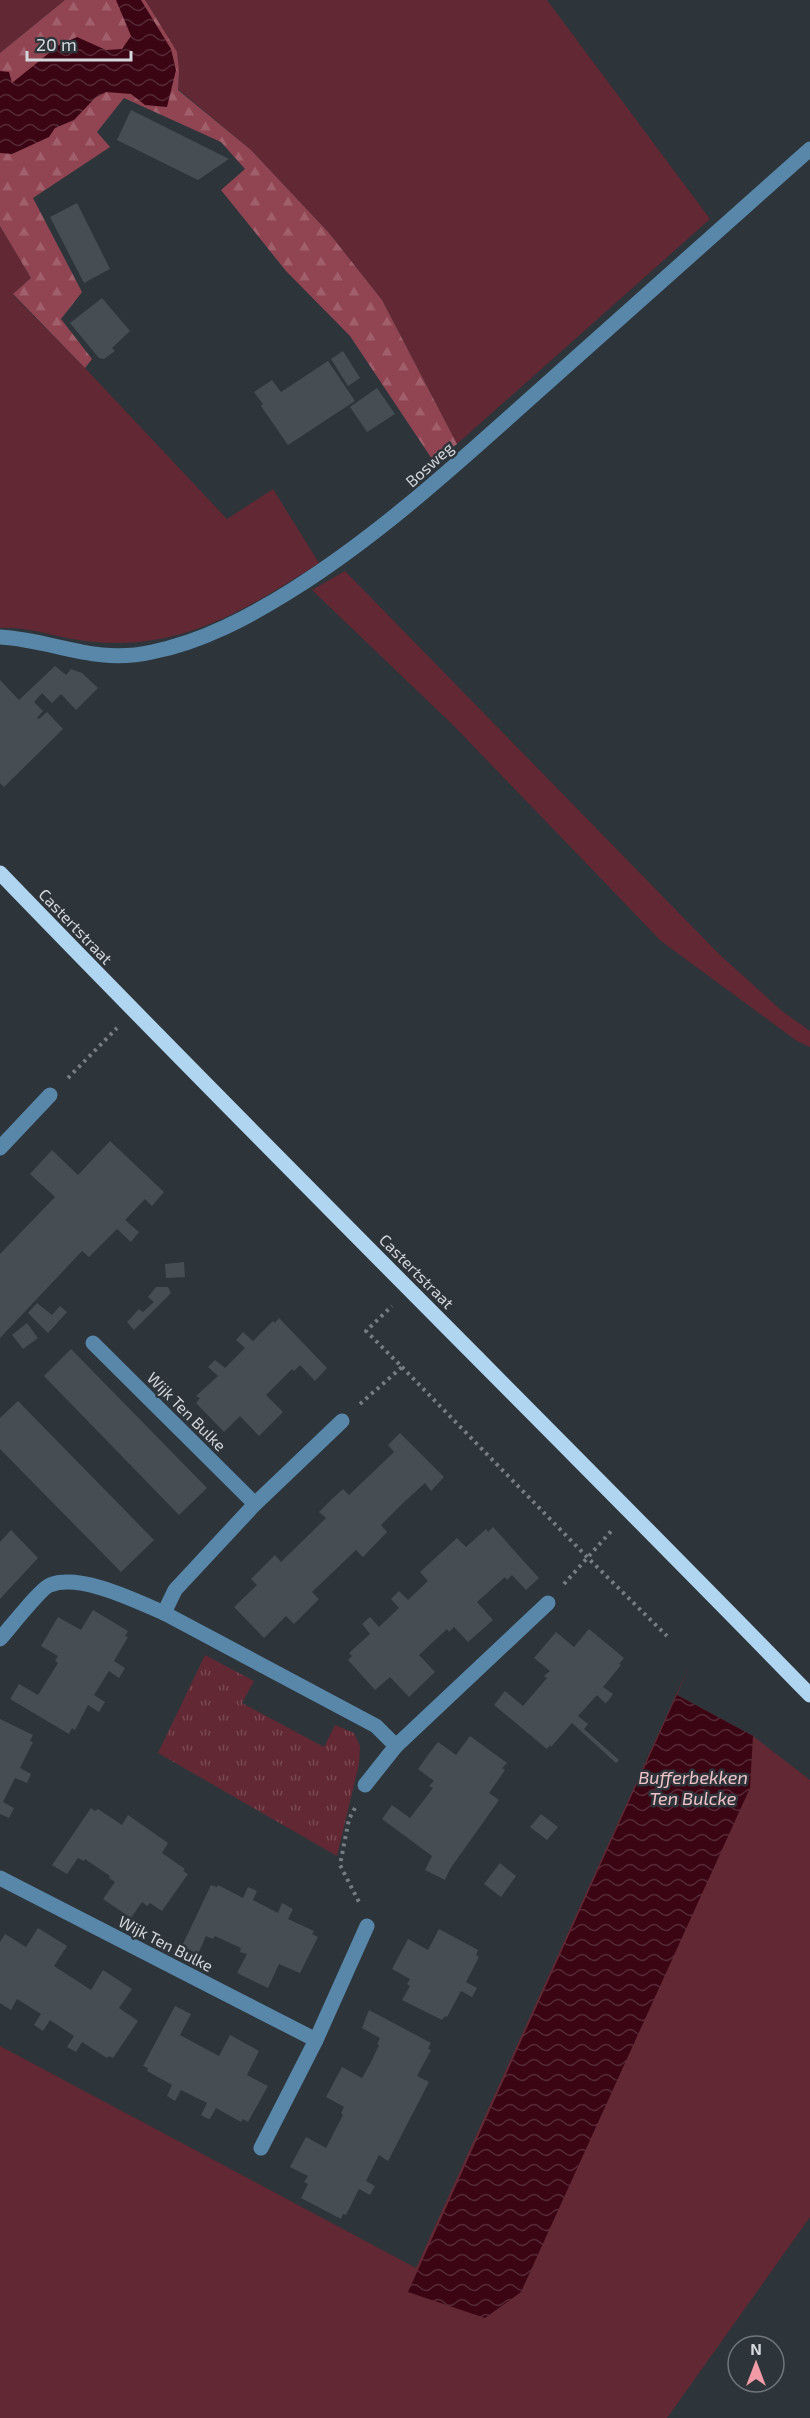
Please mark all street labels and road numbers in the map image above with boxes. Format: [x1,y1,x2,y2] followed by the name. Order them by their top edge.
[401,438,457,490] street label: Bosweg
[35,884,117,968] street label: Castertstraat
[376,1230,458,1312] street label: Castertstraat
[143,1368,230,1455] street label: Wijk Ten Bulke
[115,1911,216,1976] street label: Wijk Ten Bulke

